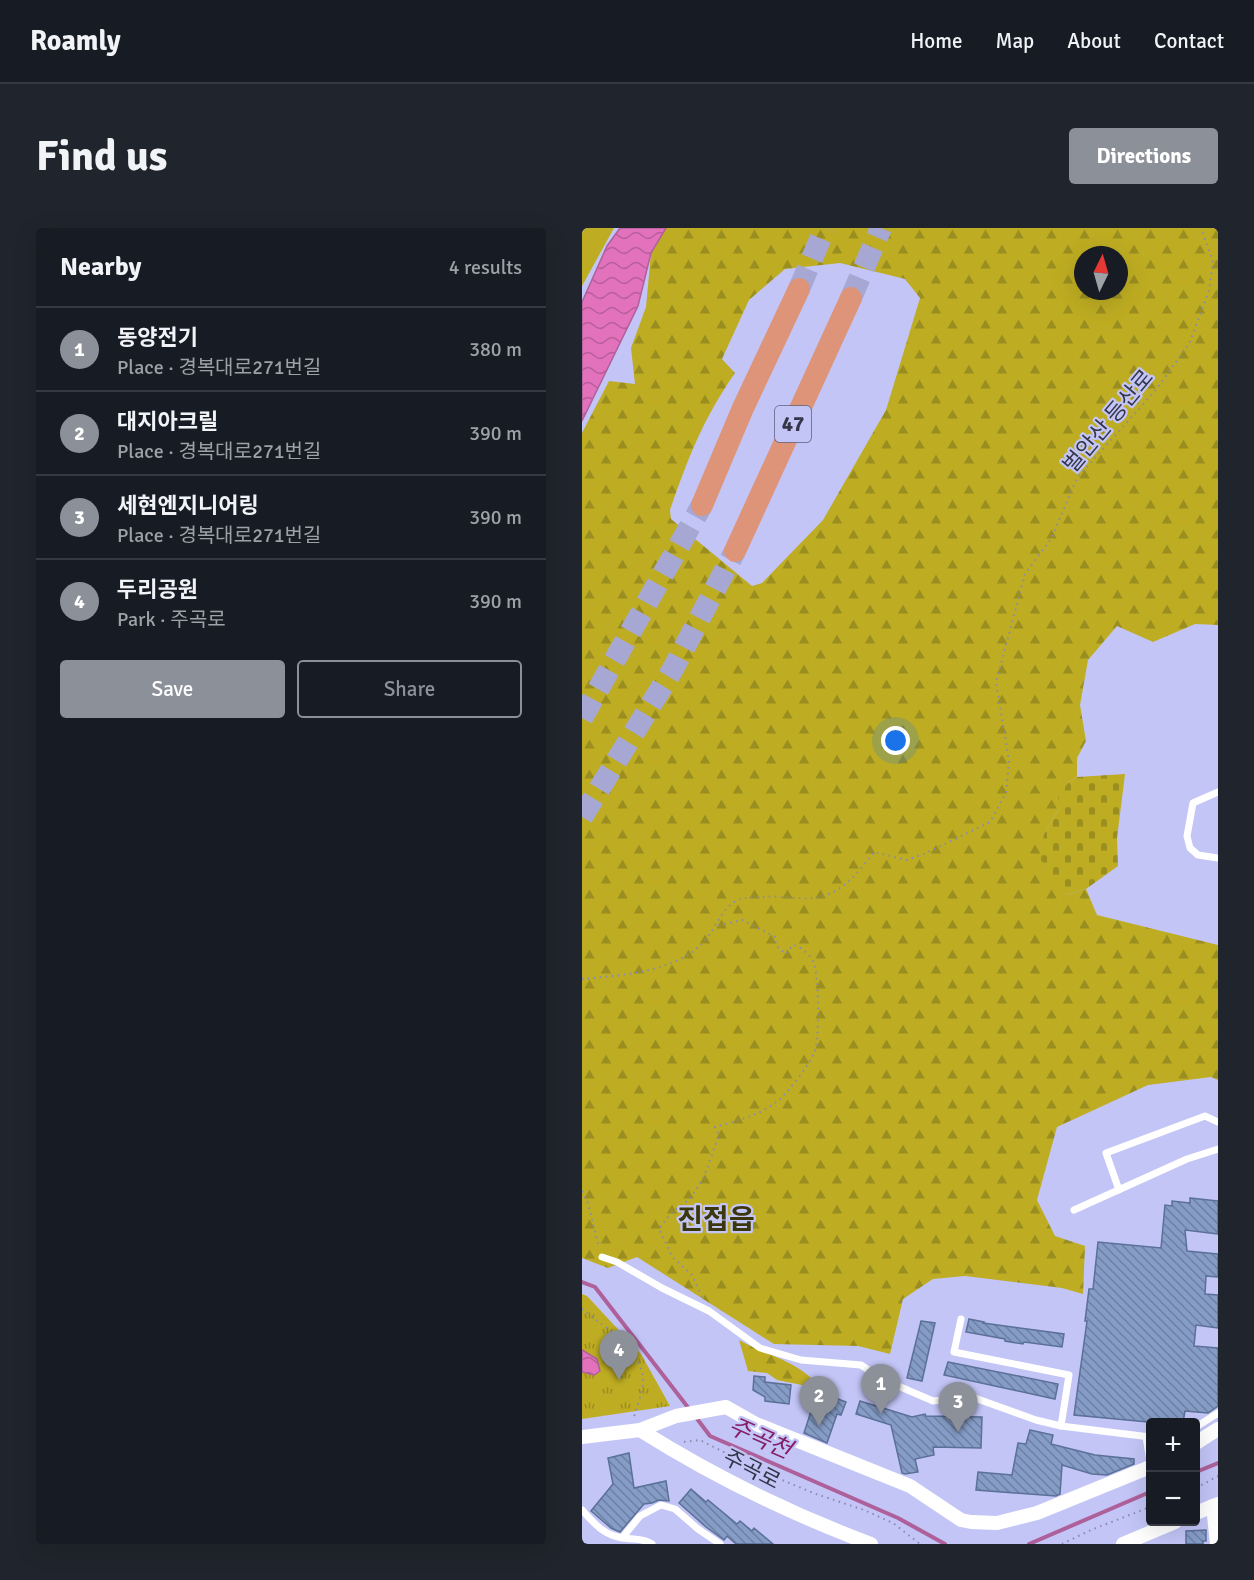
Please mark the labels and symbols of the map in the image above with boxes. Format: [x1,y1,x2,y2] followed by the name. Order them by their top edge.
[1074,246,1128,300] north arrow
[1057,364,1159,478] street label: 벌안산 등산로
[775,406,811,442] road number: 47
[881,726,910,755] your location
[677,1203,755,1237] district label: 진접읍
[600,1330,639,1380] pin: 4
[862,1364,900,1414] pin: 1
[800,1376,838,1426] pin: 2
[938,1382,977,1432] pin: 3
[724,1411,799,1466] water label: 주곡천
[719,1443,785,1495] street label: 주곡로

